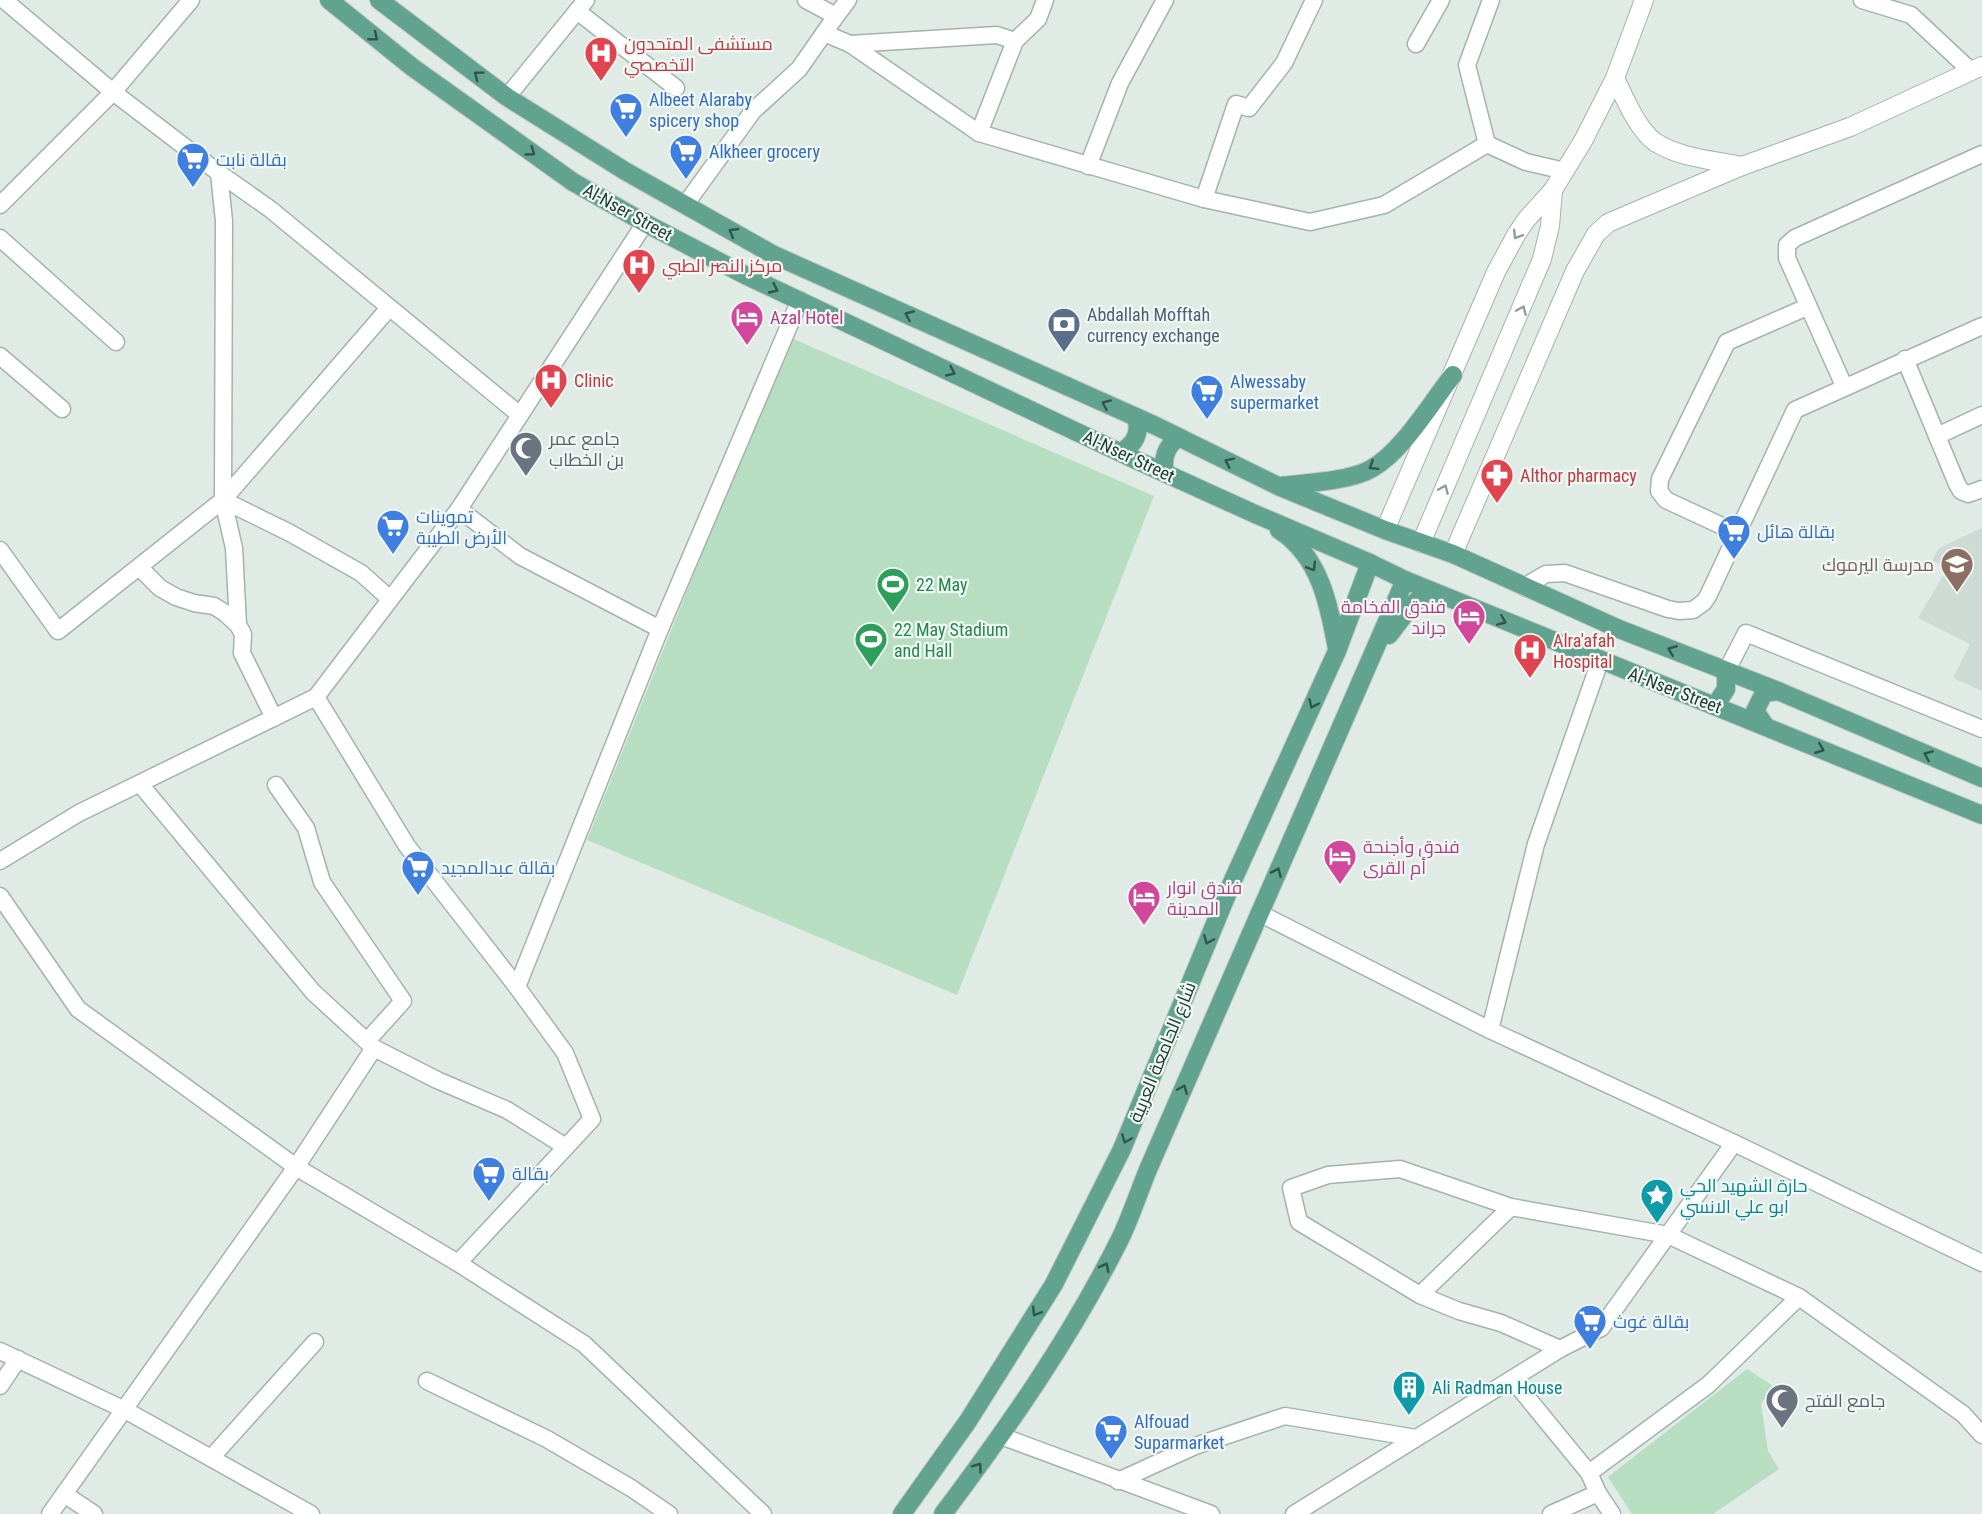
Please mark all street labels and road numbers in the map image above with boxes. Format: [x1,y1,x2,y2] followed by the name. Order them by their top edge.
[580,179,676,245] street label: Al-Nser Street
[1080,426,1178,486] street label: Al-Nser Street
[1625,663,1725,717] street label: Al-Nser Street
[1124,979,1202,1126] street label: شارع الجامعة العربية

